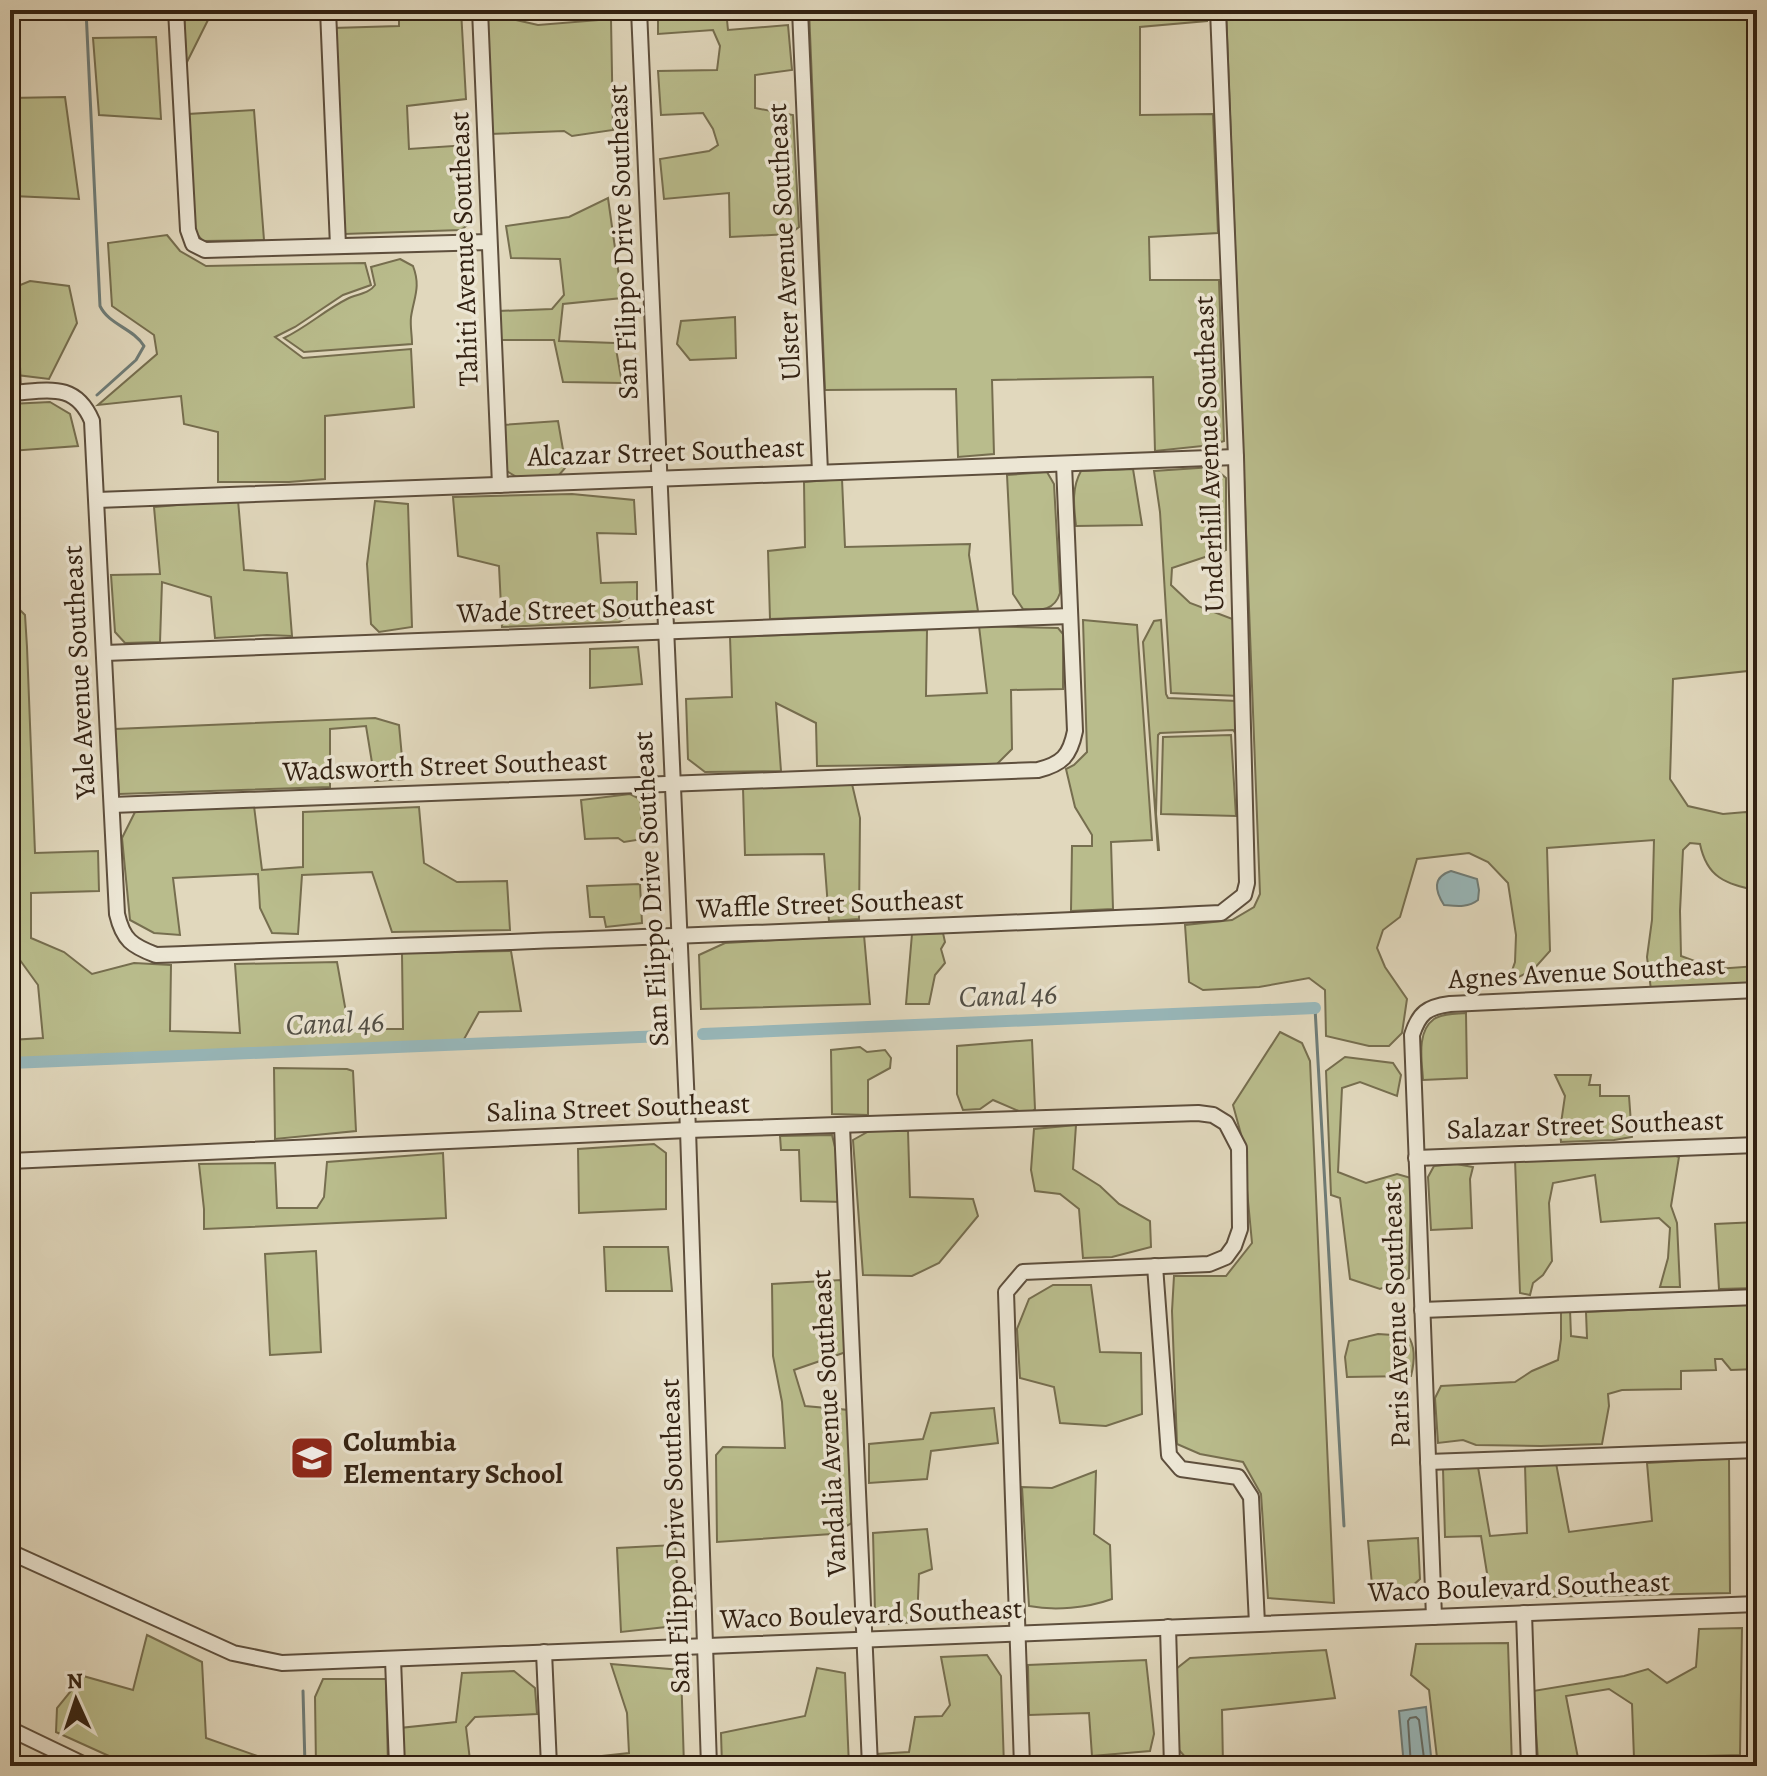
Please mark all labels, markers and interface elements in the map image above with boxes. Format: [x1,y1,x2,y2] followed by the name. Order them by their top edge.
[599,84,647,400] street label: San Filippo Drive Southeast
[758,102,810,382] street label: Ulster Avenue Southeast
[440,111,488,387] street label: Tahiti Avenue Southeast
[1184,295,1234,613] street label: Underhill Avenue Southeast
[526,428,805,476] street label: Alcazar Street Southeast
[53,544,105,801] street label: Yale Avenue Southeast
[455,586,716,633] street label: Wade Street Southeast
[624,730,678,1048] street label: San Filippo Drive Southeast
[281,741,608,791] street label: Wadsworth Street Southeast
[695,880,964,928] street label: Waffle Street Southeast
[1446,946,1727,998] street label: Agnes Avenue Southeast
[958,973,1058,1017] water label: Canal 46
[285,1001,385,1045] water label: Canal 46
[485,1084,751,1132] street label: Salina Street Southeast
[1446,1101,1724,1149] street label: Salazar Street Southeast
[1372,1181,1420,1449] street label: Paris Avenue Southeast
[802,1269,856,1578] street label: Vandalia Avenue Southeast
[651,1378,699,1694] street label: San Filippo Drive Southeast
[343,1423,564,1493] place label: Columbia Elementary School
[288,1434,336,1482] school or university icon: Columbia Elementary School
[1366,1563,1671,1611] street label: Waco Boulevard Southeast
[718,1590,1023,1638] street label: Waco Boulevard Southeast
[36,1660,116,1740] north arrow
[66,1666,84,1696] text: N

